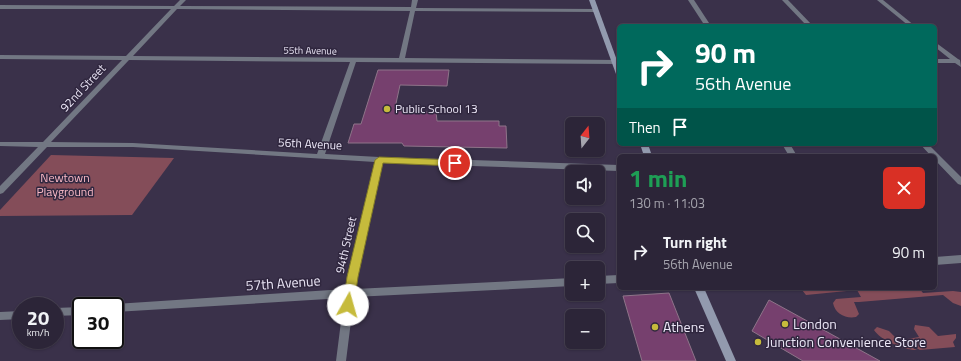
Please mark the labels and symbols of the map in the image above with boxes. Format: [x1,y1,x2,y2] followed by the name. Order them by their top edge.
[283,43,337,58] street label: 55th Avenue
[55,59,111,116] street label: 92nd Street
[395,99,478,118] place label: Public School 13
[382,104,392,114] marker: Public School 13
[565,117,605,157] north arrow
[277,132,343,155] street label: 56th Avenue
[438,146,472,180] pin
[36,168,94,201] park label: Newtown Playground
[330,214,361,275] street label: 94th Street
[245,269,321,296] street label: 57th Avenue
[327,284,369,326] position arrow
[72,297,124,349] speed limit sign: 30
[793,313,837,334] place label: London
[663,316,705,337] place label: Athens
[780,319,790,329] marker: London
[650,322,660,332] marker: Athens
[766,331,926,352] place label: Junction Convenience Store
[753,337,763,347] marker: Junction Convenience Store

